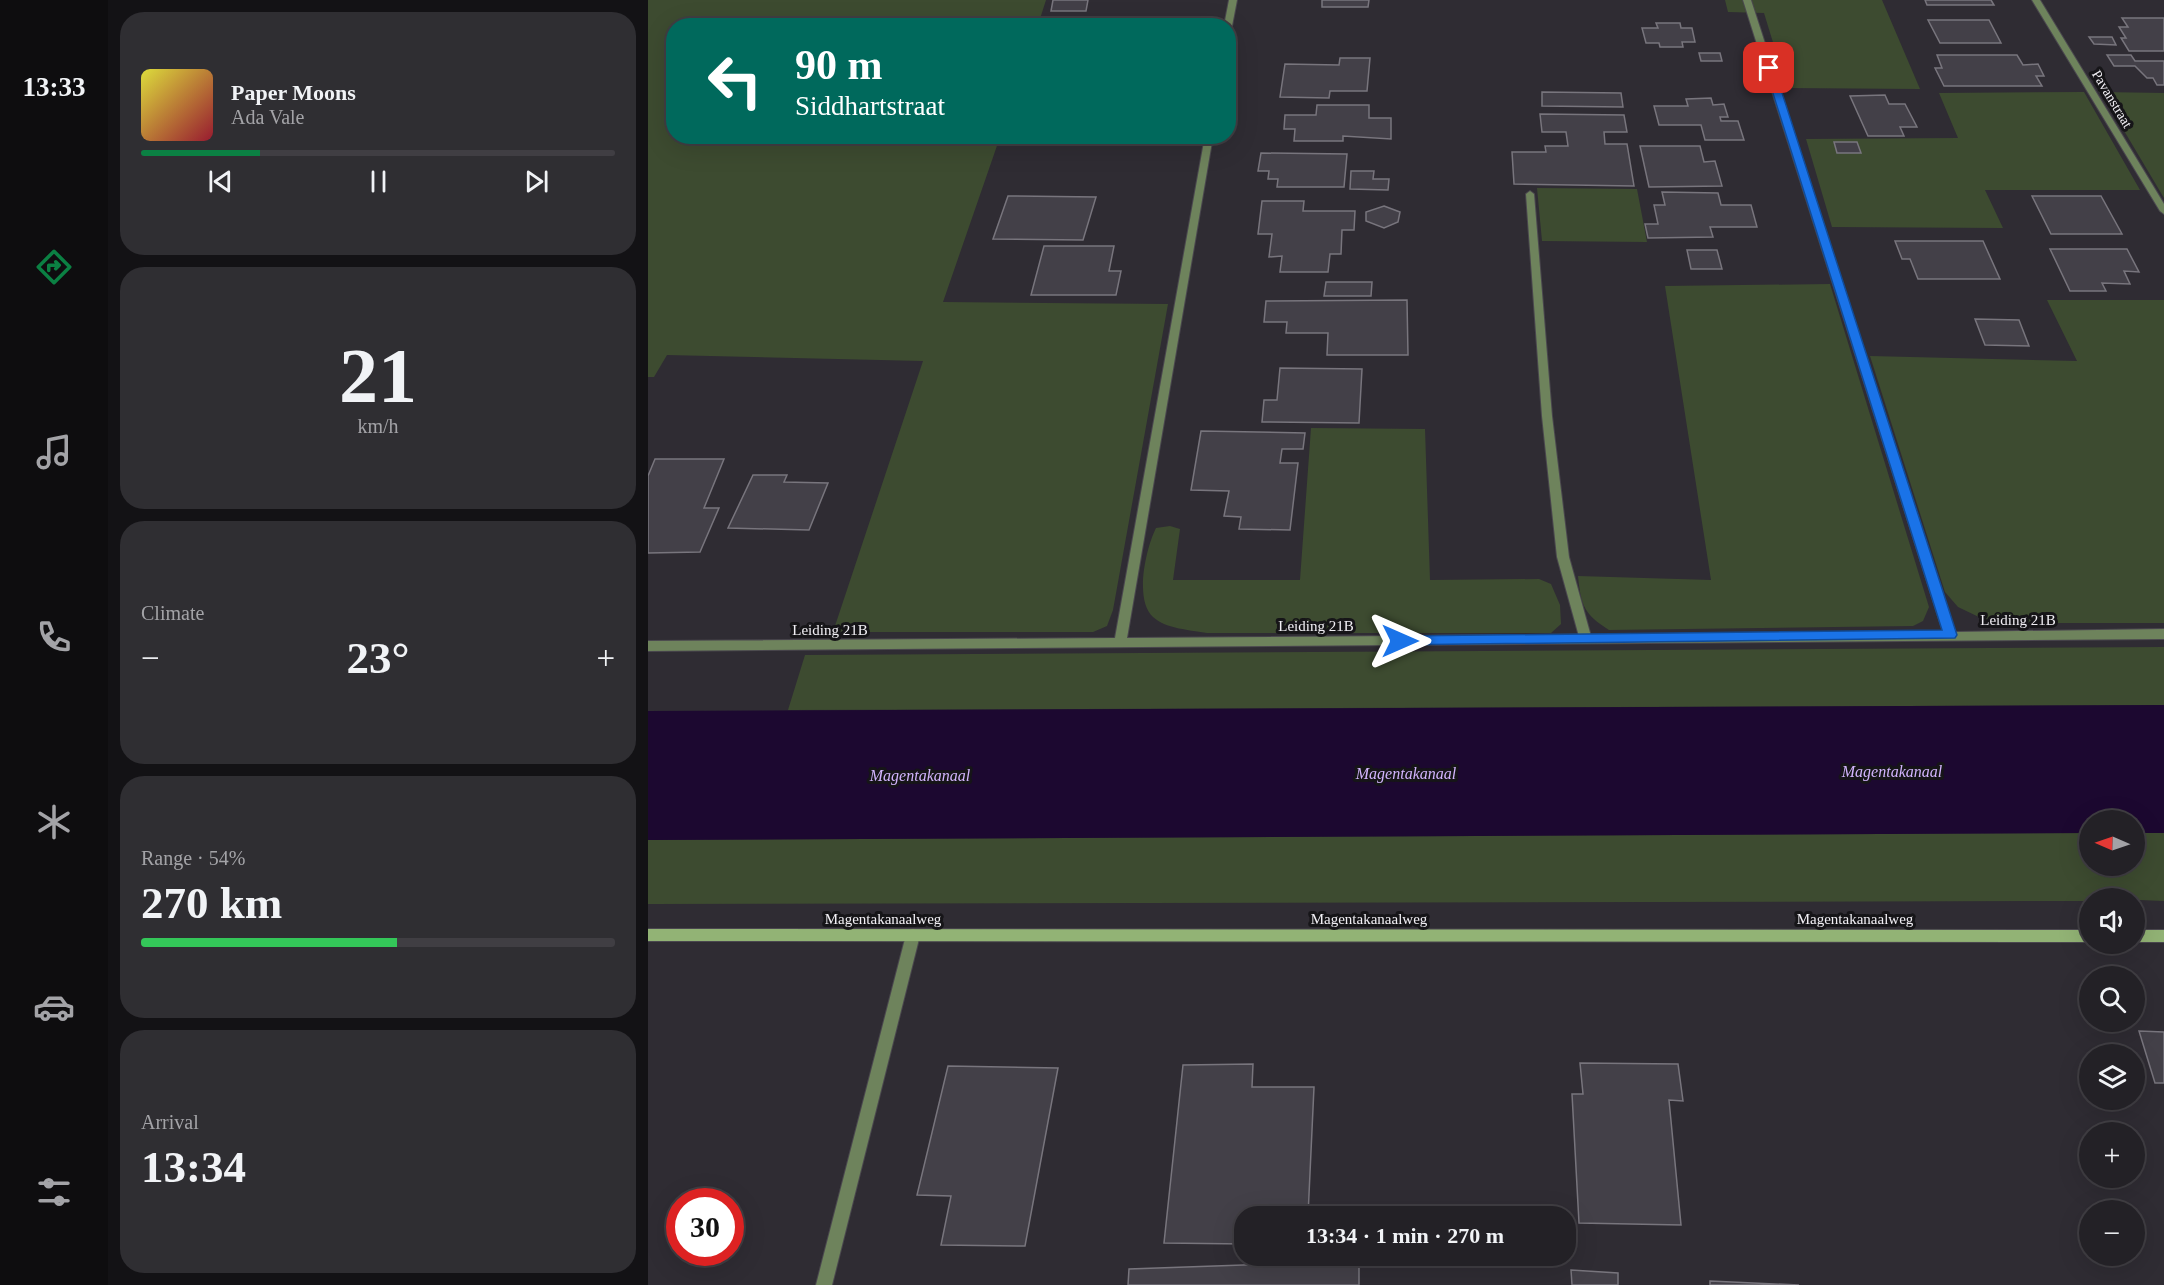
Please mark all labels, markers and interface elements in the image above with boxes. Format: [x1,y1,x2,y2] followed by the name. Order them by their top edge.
[696,42,774,120] icon: left
[795,42,883,88] text: 90 m
[1743,42,1794,93] pin
[1752,51,1785,84] icon: arrive
[2089,67,2135,131] street label: Pavanstraat
[23,72,86,102] text: 13:33
[231,80,356,105] text: Paper Moons
[795,91,945,121] text: Siddhartstraat
[231,106,305,128] text: Ada Vale
[204,165,237,198] icon: previous
[362,165,395,198] icon: pause
[520,165,553,198] icon: next
[33,246,75,288] icon: directions
[339,332,417,419] text: 21
[357,415,399,437] text: km/h
[33,431,75,473] icon: music
[141,602,204,624] text: Climate
[1368,609,1432,673] position arrow
[1980,612,2056,628] street label: Leiding 21B
[33,616,75,658] icon: phone
[1278,618,1354,634] street label: Leiding 21B
[792,622,868,638] street label: Leiding 21B
[347,633,410,683] text: 23°
[141,640,160,676] text: −
[596,640,615,676] text: +
[1841,763,1943,781] water label: Magentakanaal
[1355,765,1457,783] water label: Magentakanaal
[869,767,971,785] water label: Magentakanaal
[33,801,75,843] icon: climate
[2079,810,2145,876] north arrow
[2079,810,2145,1266] map controls
[141,847,245,869] text: Range · 54%
[141,878,282,928] text: 270 km
[2079,888,2145,954] button: sound
[825,911,942,927] street label: Magentakanaalweg
[1311,911,1428,927] street label: Magentakanaalweg
[1797,911,1914,927] street label: Magentakanaalweg
[2079,966,2145,1032] button: search
[33,986,75,1028] icon: car
[2079,1044,2145,1110] button: layers
[141,1111,199,1133] text: Arrival
[2079,1122,2145,1188] button: +
[141,1142,246,1192] text: 13:34
[33,1171,75,1213] icon: filters
[666,1188,744,1266] speed limit sign: 30
[2079,1200,2145,1266] button: −
[1306,1223,1504,1248] text: 13:34 · 1 min · 270 m

